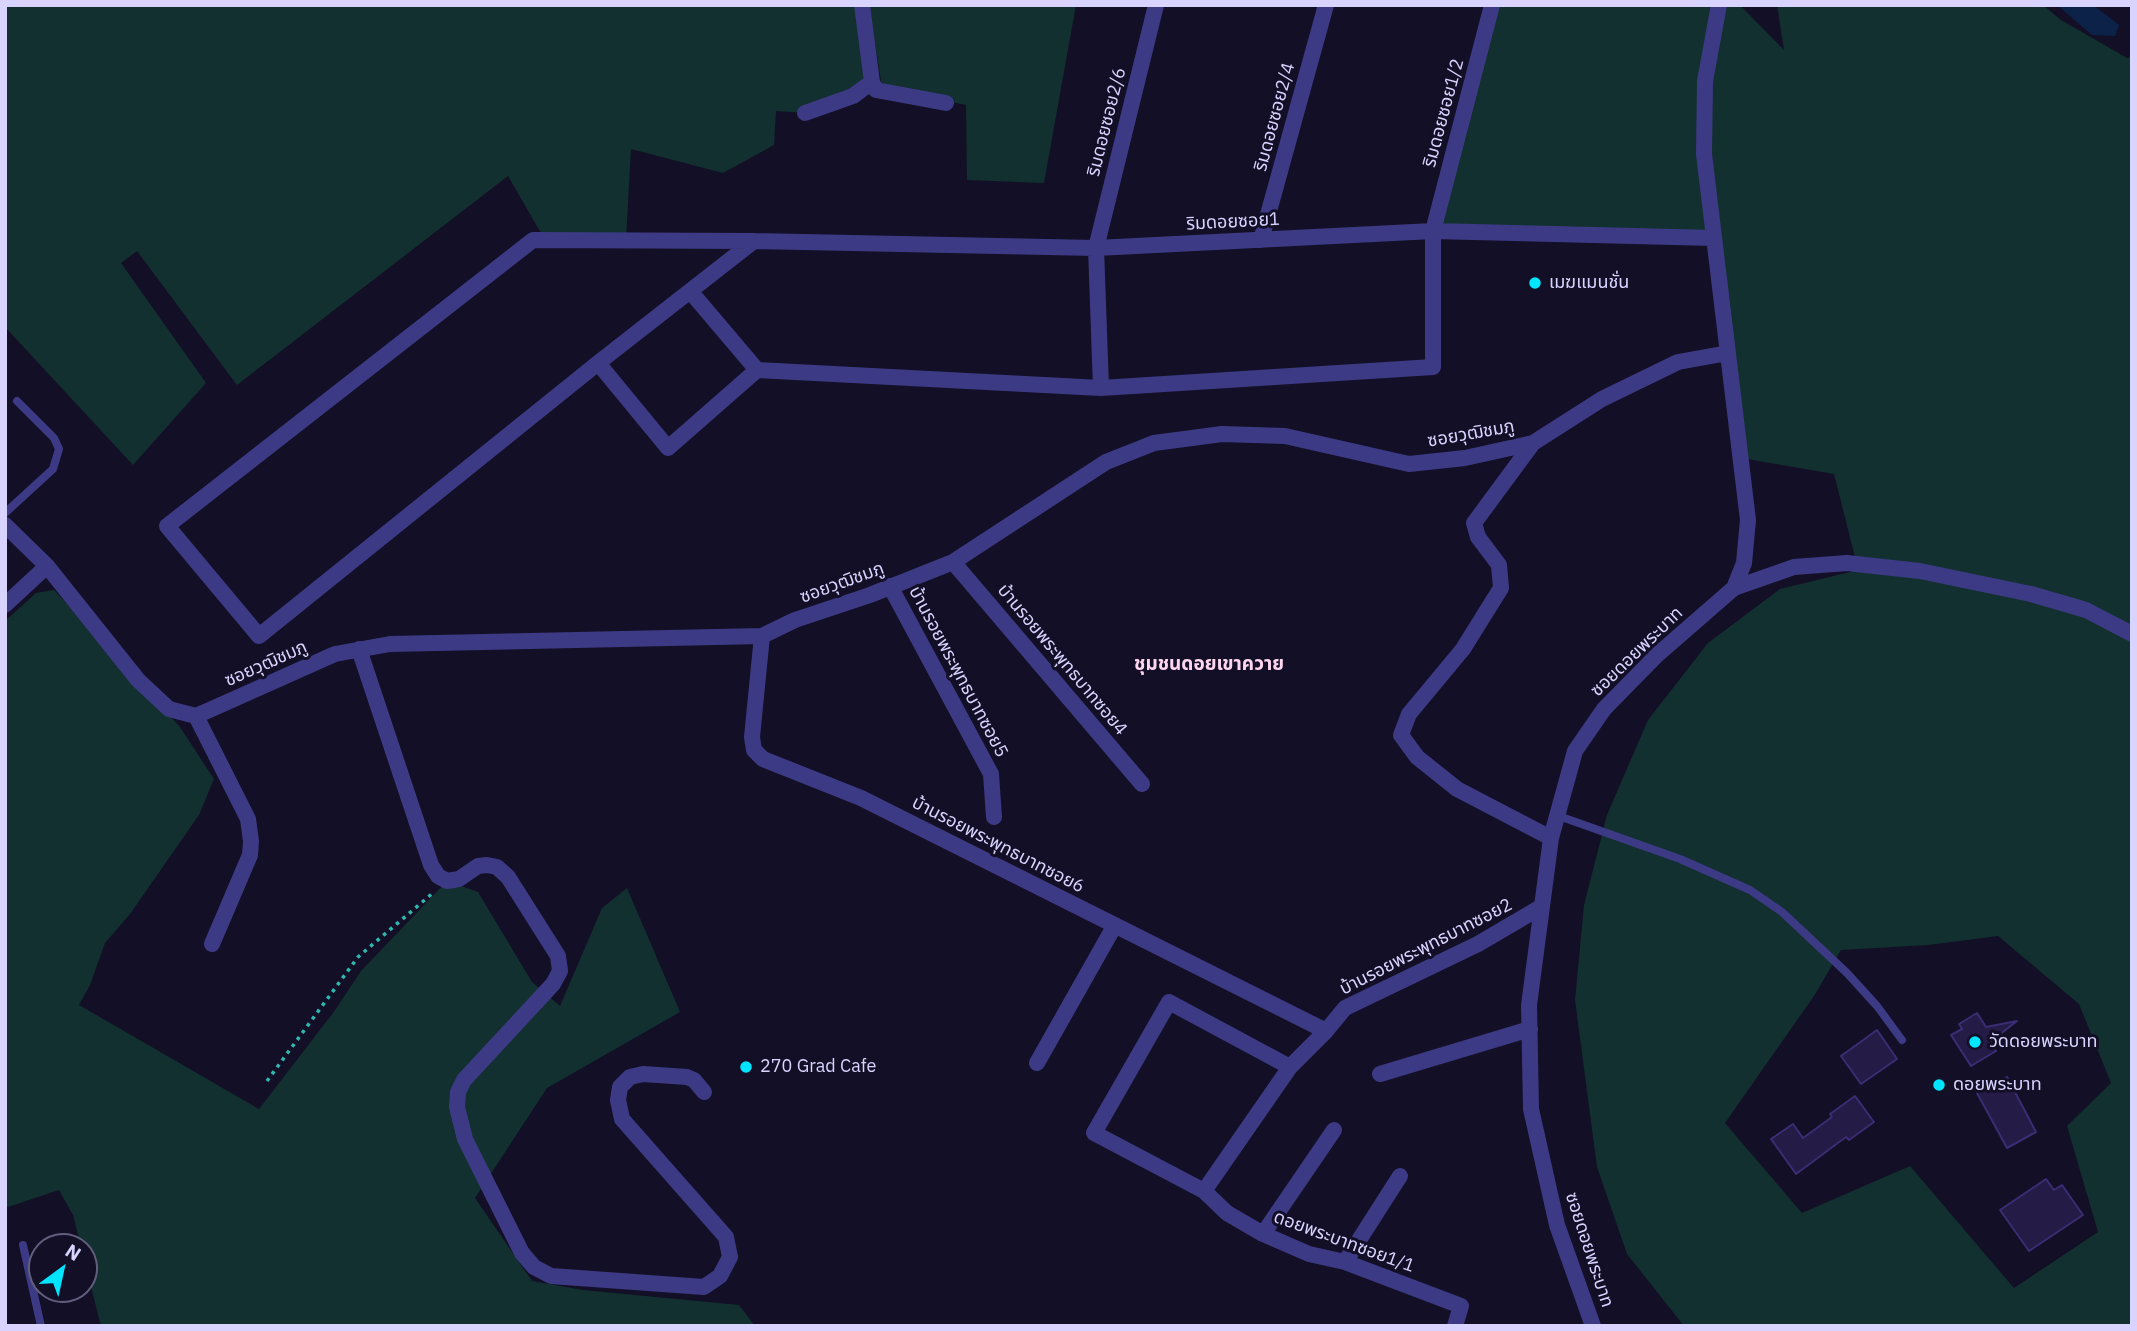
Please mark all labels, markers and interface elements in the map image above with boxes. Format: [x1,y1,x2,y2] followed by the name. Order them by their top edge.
[1419,56,1469,170] street label: ริมดอยซอย1/2
[1250,60,1300,174] street label: ริมดอยซอย2/4
[1083,65,1131,179] street label: ริมดอยซอย2/6
[1186,209,1280,235] street label: ริมดอยซอย1
[1549,272,1629,294] place label: เมฆแมนชั่น
[1527,275,1543,291] marker: เมฆแมนชั่น
[1426,416,1516,452] street label: ซอยวุฒิชมภู
[797,558,887,608] street label: ซอยวุฒิชมภู
[992,580,1132,740] street label: บ้านรอยพระพุทธบาทซอย4
[904,583,1012,761] street label: บ้านรอยพระพุทธบาทซอย5
[1586,603,1688,701] street label: ซอยดอยพระบาท
[221,636,311,692] street label: ซอยวุฒิชมภู
[1134,654,1284,676] district label: ชุมชนดอยเขาควาย
[908,792,1088,898] street label: บ้านรอยพระพุทธบาทซอย6
[1336,894,1516,1000] street label: บ้านรอยพระพุทธบาทซอย2
[1989,1031,2098,1053] place label: วัดดอยพระบาท
[1967,1034,1983,1050] marker: วัดดอยพระบาท
[760,1056,876,1078] place label: 270 Grad Cafe
[738,1059,754,1075] marker: 270 Grad Cafe
[1953,1074,2042,1096] place label: ดอยพระบาท
[1931,1077,1947,1093] marker: ดอยพระบาท
[1560,1190,1618,1310] street label: ซอยดอยพระบาท
[1271,1207,1417,1277] street label: ดอยพระบาทซอย1/1
[28,1233,98,1303] north arrow
[61,1238,86,1266] text: N

